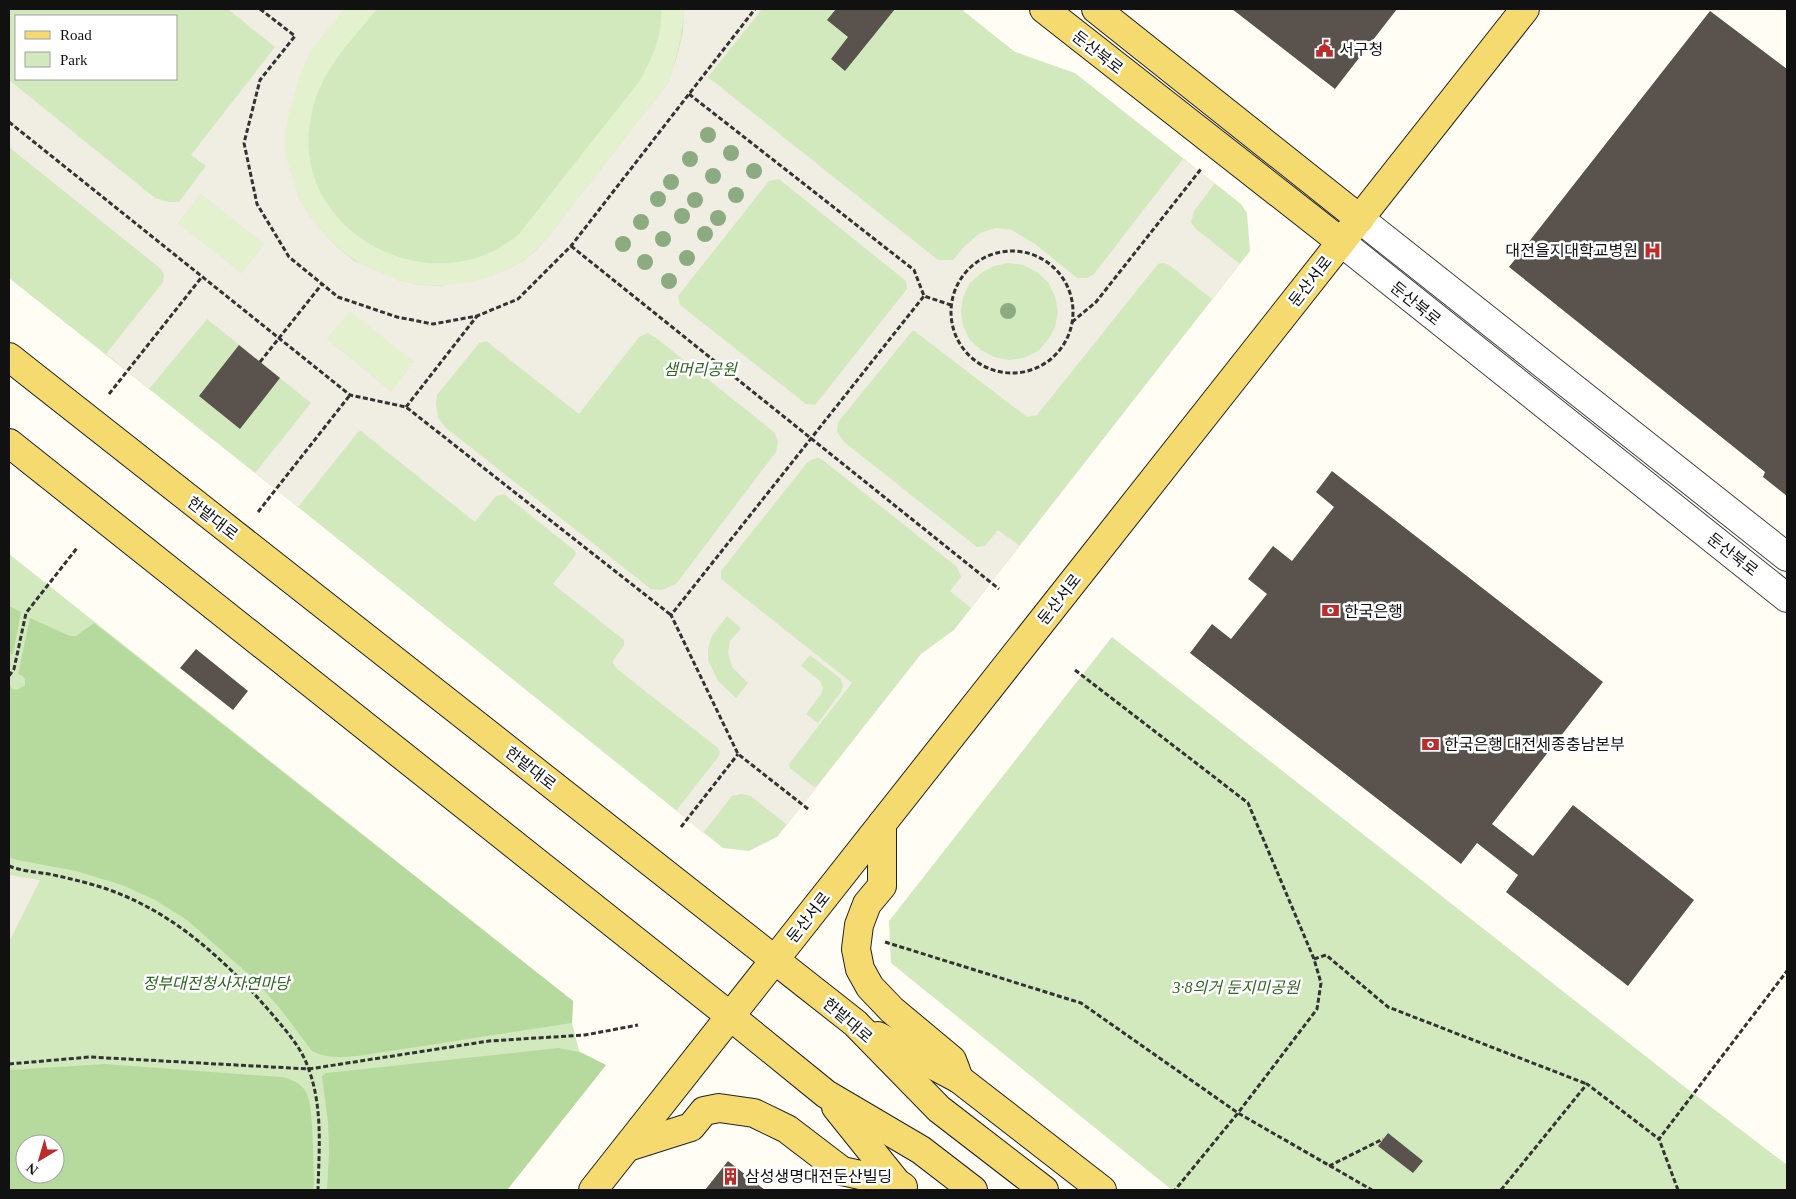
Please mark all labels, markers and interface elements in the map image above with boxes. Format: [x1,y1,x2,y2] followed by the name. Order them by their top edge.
[15,15,178,80] legend
[60,27,92,43] text: Road
[1069,28,1126,77] street label: 둔산북로
[1315,39,1335,59] public building icon: 서구청
[1339,41,1383,58] place label: 서구청
[60,52,88,68] text: Park
[1642,240,1662,260] hospital icon: 대전을지대학교병원
[1506,242,1638,259] place label: 대전을지대학교병원
[1286,253,1335,310] street label: 둔산서로
[1387,278,1444,329] street label: 둔산북로
[663,361,738,378] park label: 샘머리공원
[184,494,241,543] street label: 한밭대로
[1704,530,1761,579] street label: 둔산북로
[1035,571,1084,628] street label: 둔산서로
[1320,601,1340,621] bank icon: 한국은행
[1344,603,1403,620] place label: 한국은행
[1420,734,1440,754] bank icon: 한국은행 대전세종충남본부
[1444,736,1625,753] place label: 한국은행 대전세종충남본부
[502,744,559,793] street label: 한밭대로
[784,889,833,946] street label: 둔산서로
[142,975,292,992] park label: 정부대전청사자연마당
[1171,979,1301,996] park label: 3·8의거 둔지미공원
[820,995,876,1046] street label: 한밭대로
[15,1134,65,1184] north arrow
[24,1160,41,1178] text: N
[721,1166,741,1186] building icon: 삼성생명대전둔산빌딩
[745,1168,892,1185] place label: 삼성생명대전둔산빌딩

